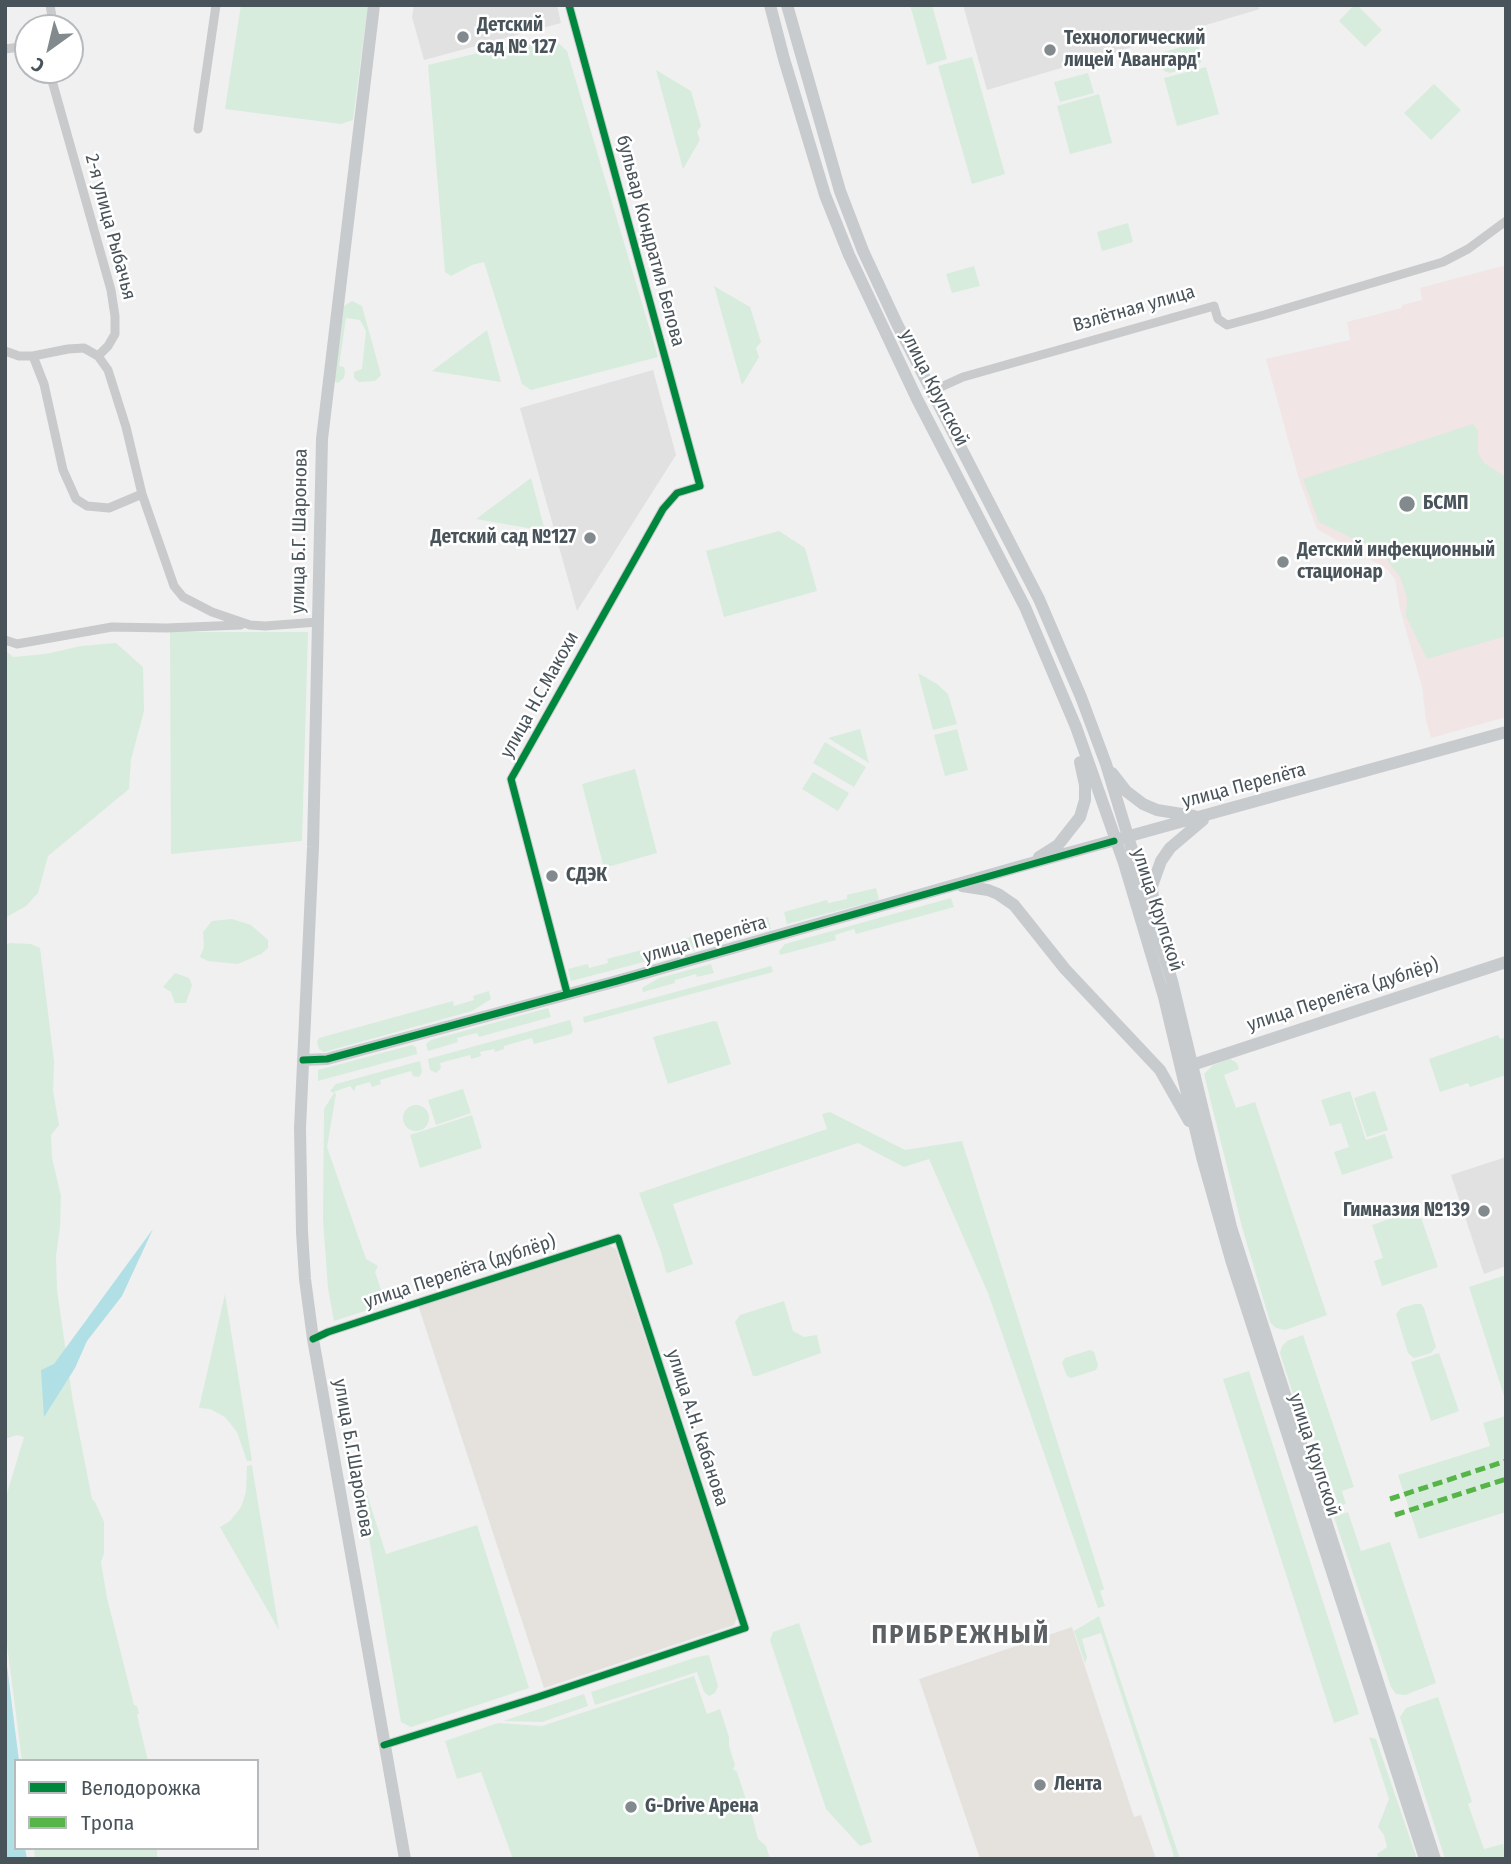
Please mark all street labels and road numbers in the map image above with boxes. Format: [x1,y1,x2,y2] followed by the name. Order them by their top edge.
[611,133,689,349] street label: бульвар Кондратия Белова
[80,152,140,302] street label: 2-я улица Рыбачья
[1070,281,1198,337] street label: Взлётная улица
[895,326,973,450] street label: улица Крупской
[287,448,313,614] street label: улица Б.Г. Шаронова
[496,628,584,762] street label: улица Н.С.Макохи
[1180,759,1308,813] street label: улица Перелёта
[1126,846,1188,974] street label: улица Крупской
[641,911,769,969] street label: улица Перелёта
[1244,953,1442,1037] street label: улица Перелёта (дублёр)
[361,1230,559,1314] street label: улица Перелёта (дублёр)
[661,1347,733,1509] street label: улица А.Н. Кабанова
[328,1377,378,1539] street label: улица Б.Г.Шаронова
[1283,1391,1345,1519] street label: улица Крупской

